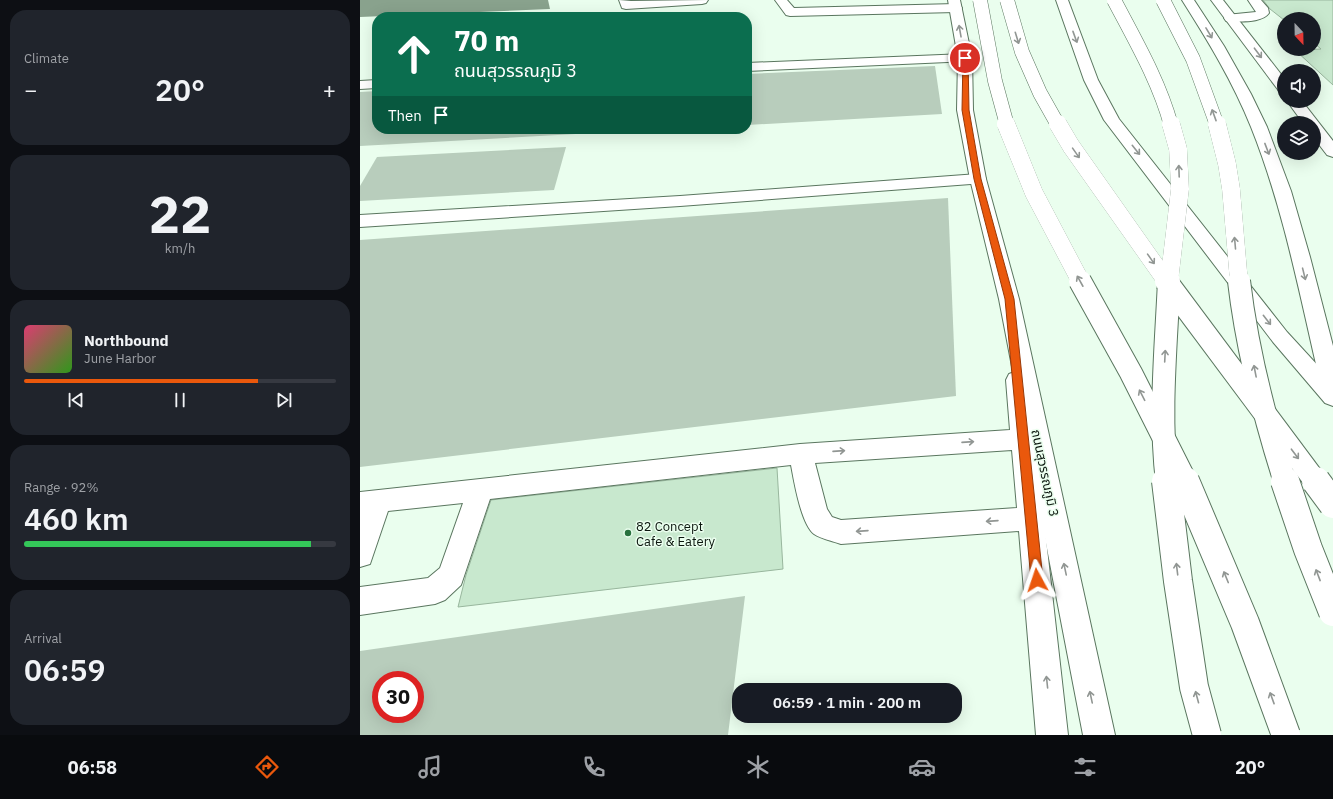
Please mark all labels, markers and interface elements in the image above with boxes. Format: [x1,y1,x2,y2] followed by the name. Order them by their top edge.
[1277,12,1321,56] north arrow
[1277,12,1321,160] map controls
[454,22,519,59] text: 70 m
[956,25,964,38] one-way arrow
[1206,27,1214,39] one-way arrow
[388,28,440,80] icon: ahead
[1072,30,1080,42] one-way arrow
[1014,31,1021,44] one-way arrow
[948,41,982,75] pin
[954,47,976,69] icon: arrive
[1253,48,1262,59] one-way arrow
[24,50,69,67] text: Climate
[454,59,577,82] text: ถนนสุวรรณภูมิ 3
[1277,64,1321,108] button: sound
[155,70,205,109] text: 20°
[24,75,37,104] text: −
[323,75,336,104] text: +
[430,104,452,126] icon: arrive
[388,106,422,125] text: Then
[1210,110,1218,122] one-way arrow
[1277,116,1321,160] button: layers
[1264,142,1272,154] one-way arrow
[1132,145,1141,156] one-way arrow
[1072,147,1080,158] one-way arrow
[1175,165,1183,178] one-way arrow
[149,180,211,247] text: 22
[1232,237,1239,250] one-way arrow
[165,240,195,257] text: km/h
[1147,254,1155,265] one-way arrow
[1301,267,1308,280] one-way arrow
[1076,276,1083,288] one-way arrow
[1263,314,1271,325] one-way arrow
[84,331,169,350] text: Northbound
[84,350,156,367] text: June Harbor
[1162,350,1169,363] one-way arrow
[1250,365,1258,378] one-way arrow
[65,389,87,411] icon: previous
[169,389,191,411] icon: pause
[273,389,295,411] icon: next
[1138,390,1145,402] one-way arrow
[1027,428,1063,518] street label: ถนนสุวรรณภูมิ 3
[961,439,974,446] one-way arrow
[832,448,845,455] one-way arrow
[1291,448,1299,459] one-way arrow
[24,479,98,496] text: Range · 92%
[24,499,129,538] text: 460 km
[636,518,716,550] place label: 82 Concept Cafe & Eatery
[986,518,999,525] one-way arrow
[856,527,869,534] one-way arrow
[623,528,633,538] marker: 82 Concept Cafe & Eatery
[1016,559,1058,601] position arrow
[1061,563,1069,576] one-way arrow
[1173,563,1181,576] one-way arrow
[1314,570,1322,582] one-way arrow
[1222,571,1229,583] one-way arrow
[24,630,62,647] text: Arrival
[24,650,106,689] text: 06:59
[372,671,424,723] speed limit sign: 30
[1043,676,1050,689] one-way arrow
[1087,691,1095,704] one-way arrow
[1193,691,1200,704] one-way arrow
[773,693,921,712] text: 06:59 · 1 min · 200 m
[1268,693,1276,705] one-way arrow
[253,753,281,781] icon: directions
[416,753,444,781] icon: music
[580,753,608,781] icon: phone
[744,753,772,781] icon: climate
[908,753,936,781] icon: car
[1071,753,1099,781] icon: filters
[68,756,117,779] text: 06:58
[1235,756,1265,779] text: 20°

